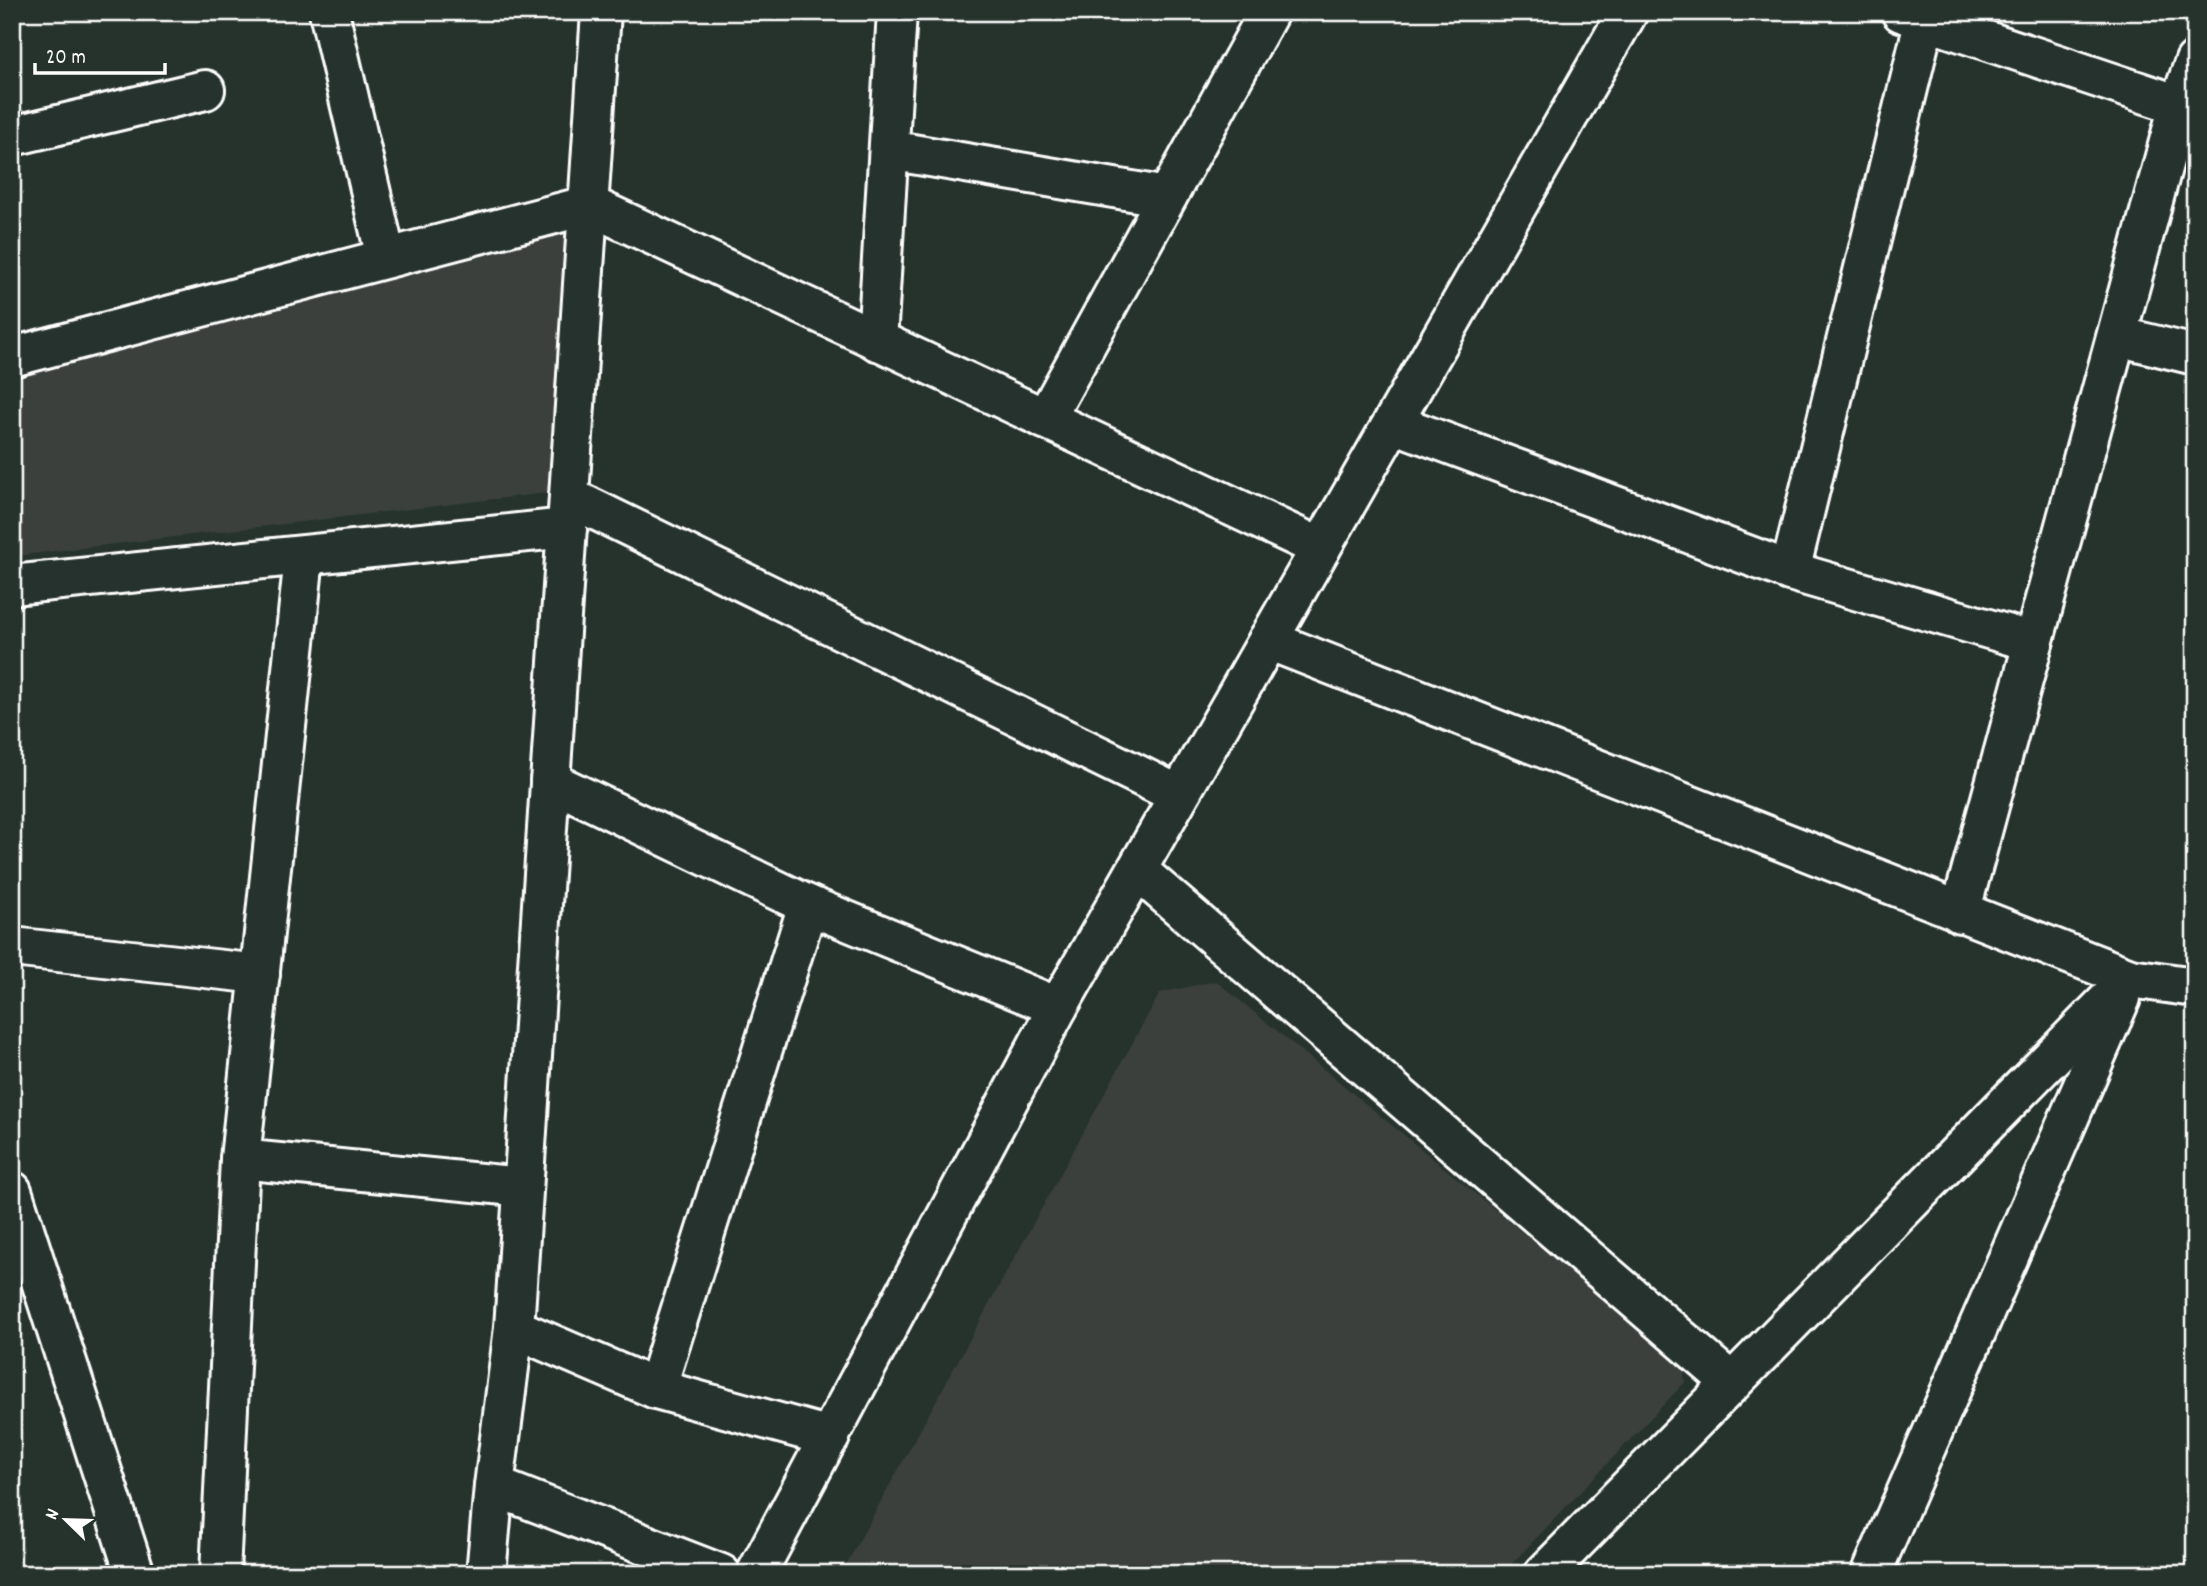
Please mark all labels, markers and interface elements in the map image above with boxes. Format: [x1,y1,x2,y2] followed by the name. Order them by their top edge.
[35,32,164,76] scale bar
[46,44,86,74] text: 20 m
[32,1484,102,1554] north arrow
[39,1505,68,1524] text: N

